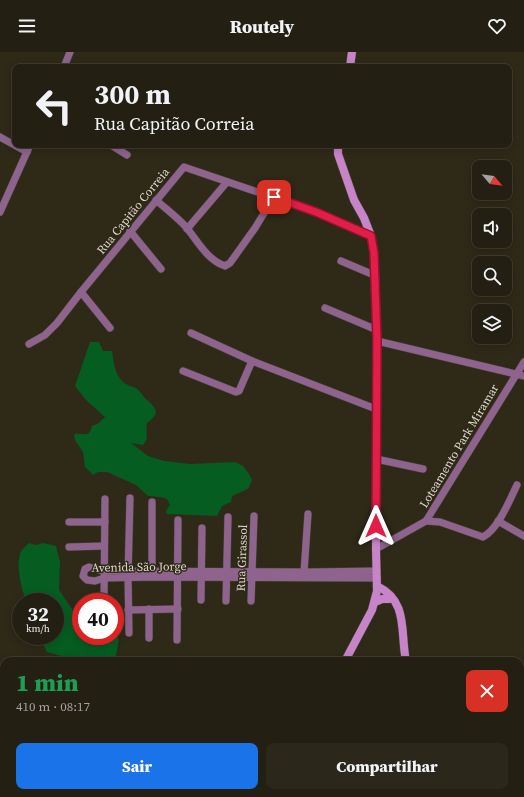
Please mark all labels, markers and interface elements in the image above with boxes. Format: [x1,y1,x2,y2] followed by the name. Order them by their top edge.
[230,14,294,39] text: Routely
[16,15,38,37] icon: menu
[486,15,508,37] icon: heart
[94,75,171,113] text: 300 m
[28,80,80,132] icon: left
[94,111,254,136] text: Rua Capitão Correia
[472,160,512,200] north arrow
[472,160,512,344] map controls
[93,164,173,258] street label: Rua Capitão Correia
[257,180,291,214] pin
[263,186,285,208] icon: arrive
[472,208,512,248] button: sound
[472,256,512,296] button: search
[472,304,512,344] button: layers
[416,381,502,511] street label: Loteamento Park Miramar
[355,505,397,547] position arrow
[233,524,251,592] street label: Rua Girassol
[91,558,187,576] street label: Avenida São Jorge
[72,593,124,645] speed limit sign: 40
[27,600,49,628] text: 32
[26,622,50,635] text: km/h
[16,666,79,699] text: 1 min
[466,670,508,712] button: close
[16,698,90,715] text: 410 m · 08:17
[16,743,258,789] button: Sair
[266,743,508,789] button: Compartilhar

